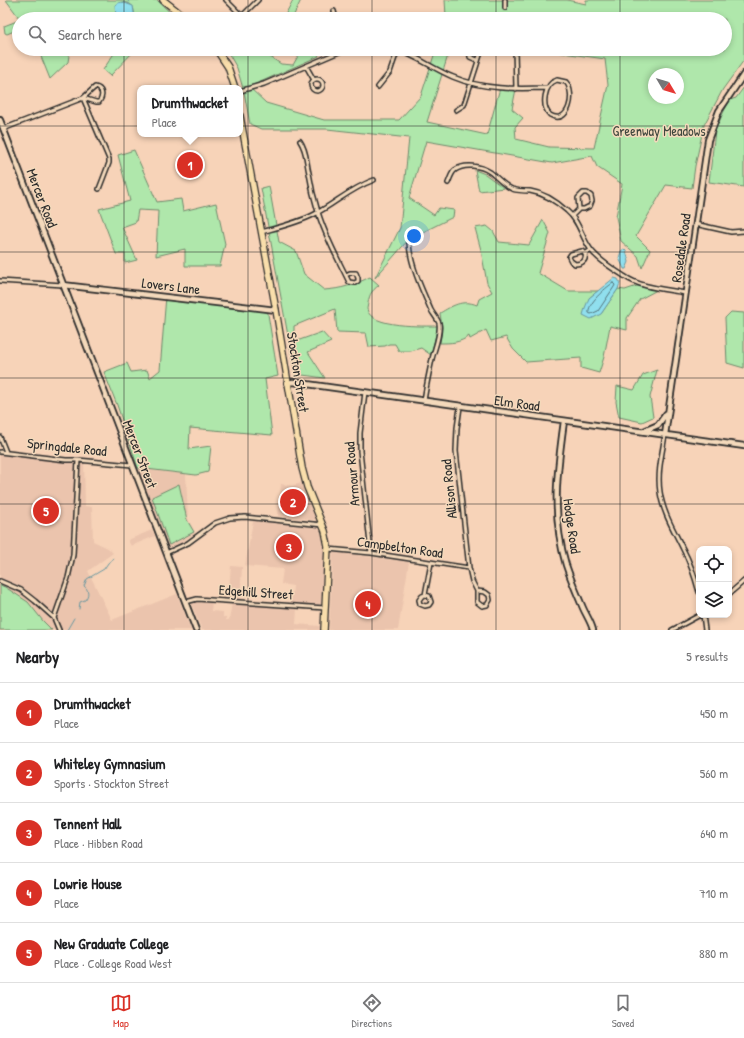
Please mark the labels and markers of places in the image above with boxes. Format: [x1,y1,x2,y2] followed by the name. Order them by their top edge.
[177,150,203,180] pin: 1
[280,487,306,517] pin: 2
[33,496,59,526] pin: 5
[276,532,302,562] pin: 3
[355,589,381,619] pin: 4

